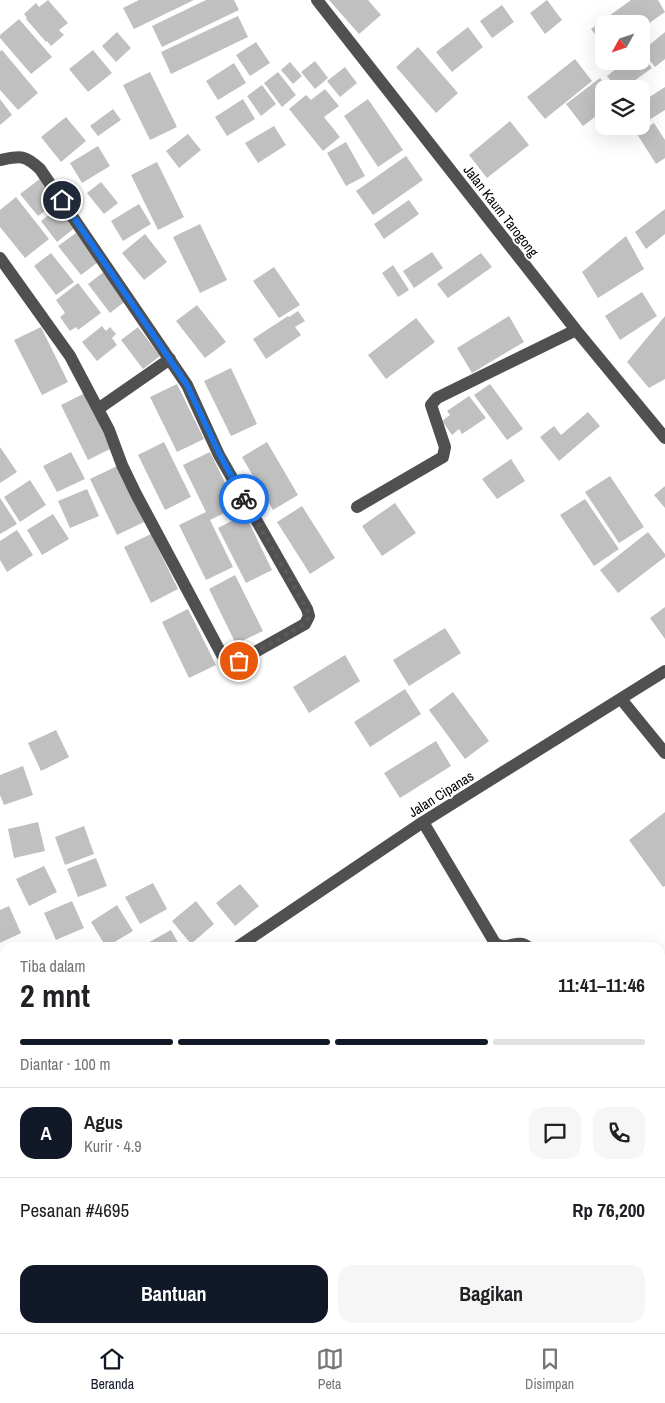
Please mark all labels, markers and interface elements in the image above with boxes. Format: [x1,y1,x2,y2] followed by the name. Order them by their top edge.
[595,15,650,70] north arrow
[595,15,650,135] map controls
[595,80,650,135] button: layers
[460,161,543,261] street label: Jalan Kaum Tarogong
[41,179,83,221] pin
[48,186,76,214] icon: home
[219,474,269,524] courier
[230,485,258,513] icon: bike
[218,640,260,682] pin
[225,647,253,675] icon: bag
[405,767,477,821] street label: Jalan Cipanas
[20,955,85,977] text: Tiba dalam
[558,972,645,998] text: 11:41–11:46
[20,974,90,1017] text: 2 mnt
[20,1053,110,1075] text: Diantar · 100 m
[529,1107,581,1159] button: chat
[593,1107,645,1159] button: phone
[84,1109,123,1135] text: Agus
[40,1120,52,1146] text: A
[84,1135,142,1157] text: Kurir · 4.9
[20,1197,129,1223] text: Pesanan #4695
[572,1197,645,1223] text: Rp 76,200
[20,1265,328,1323] button: Bantuan
[338,1265,645,1323] button: Bagikan
[91,1345,134,1393] tab: Beranda
[316,1345,344,1393] tab: Peta
[525,1345,574,1393] tab: Disimpan

